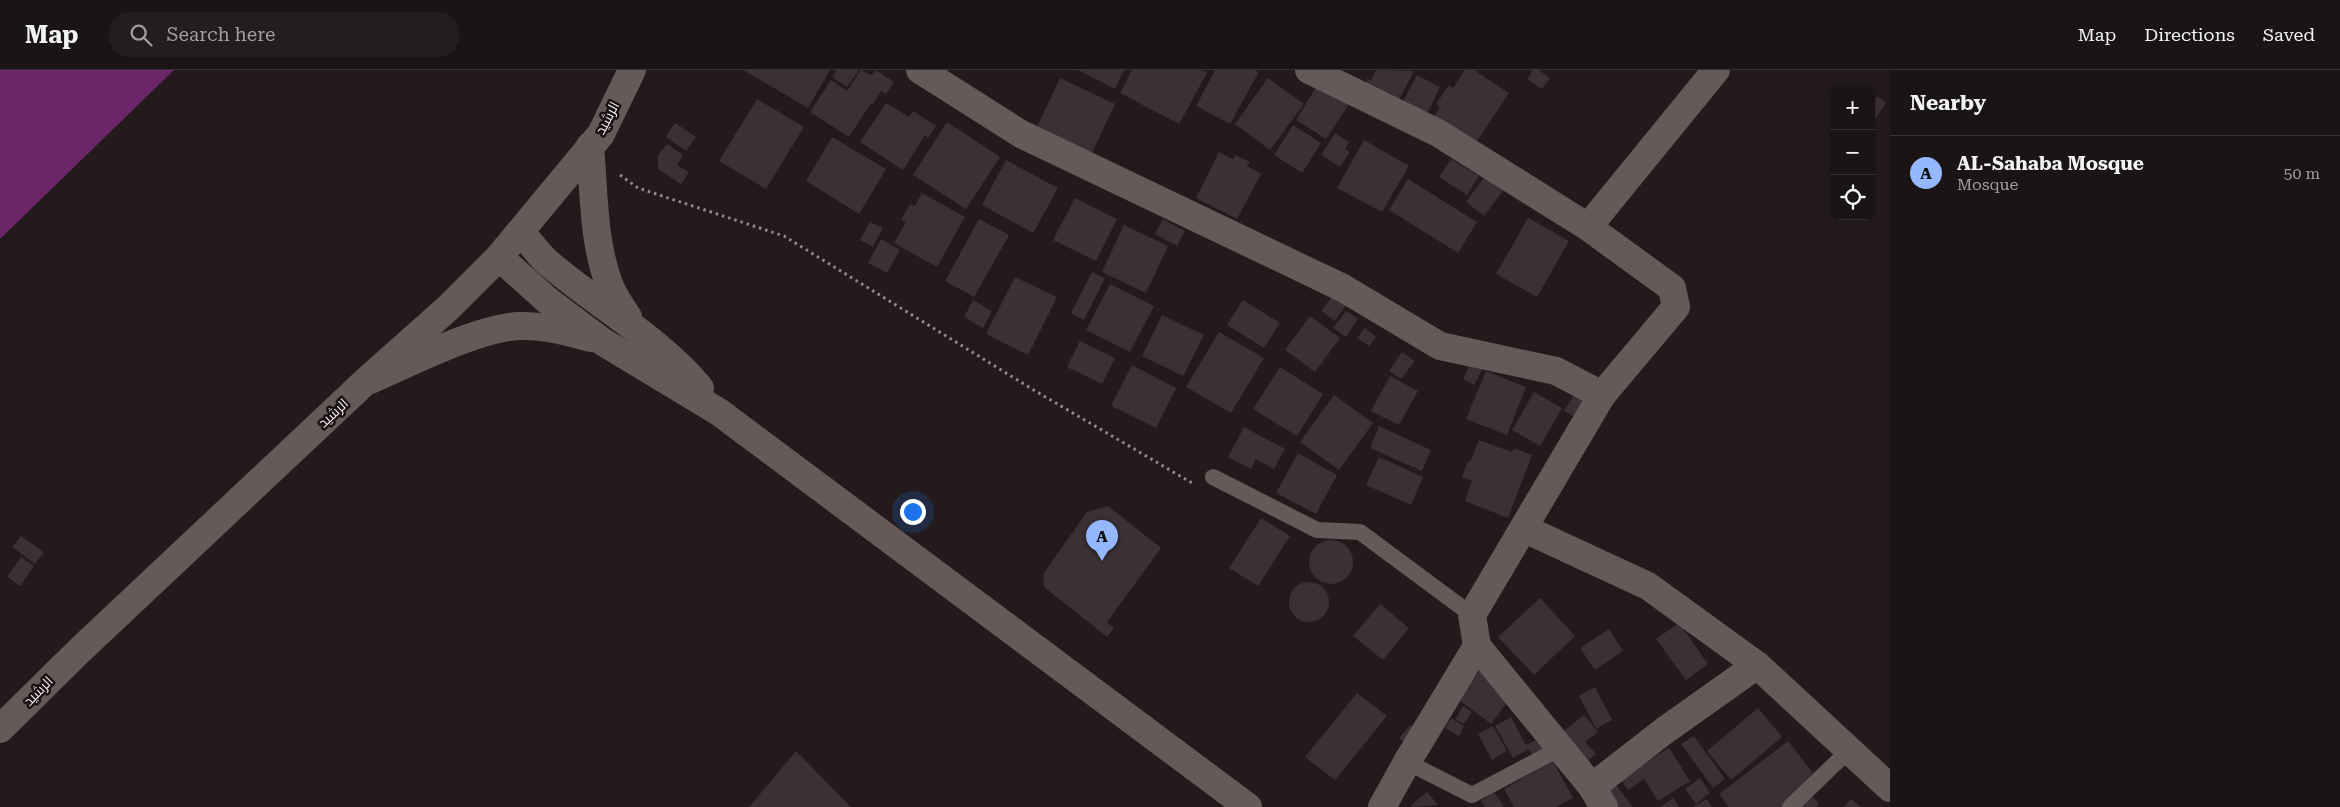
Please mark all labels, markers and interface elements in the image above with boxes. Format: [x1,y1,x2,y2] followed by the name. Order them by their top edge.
[109,12,459,57] search box
[25,21,79,49] text: Map
[127,21,155,49] icon: search
[167,23,275,46] text: Search here
[2078,24,2116,45] text: Map
[2144,24,2235,45] text: Directions
[2263,24,2315,45] text: Saved
[1830,85,1875,220] map controls
[1830,85,1875,130] button: +
[1910,91,1986,115] text: Nearby
[592,99,622,137] street label: الرشيد
[1830,130,1875,175] button: −
[1957,152,2144,175] text: AL-Sahaba Mosque
[1920,164,1932,183] text: A
[2283,164,2320,183] text: 50 m
[1830,175,1875,220] button: locate
[1957,175,2018,194] text: Mosque
[315,395,351,431] street label: الرشيد
[900,499,926,525] your location
[1086,520,1118,561] pin: A
[20,673,56,709] street label: الرشيد

